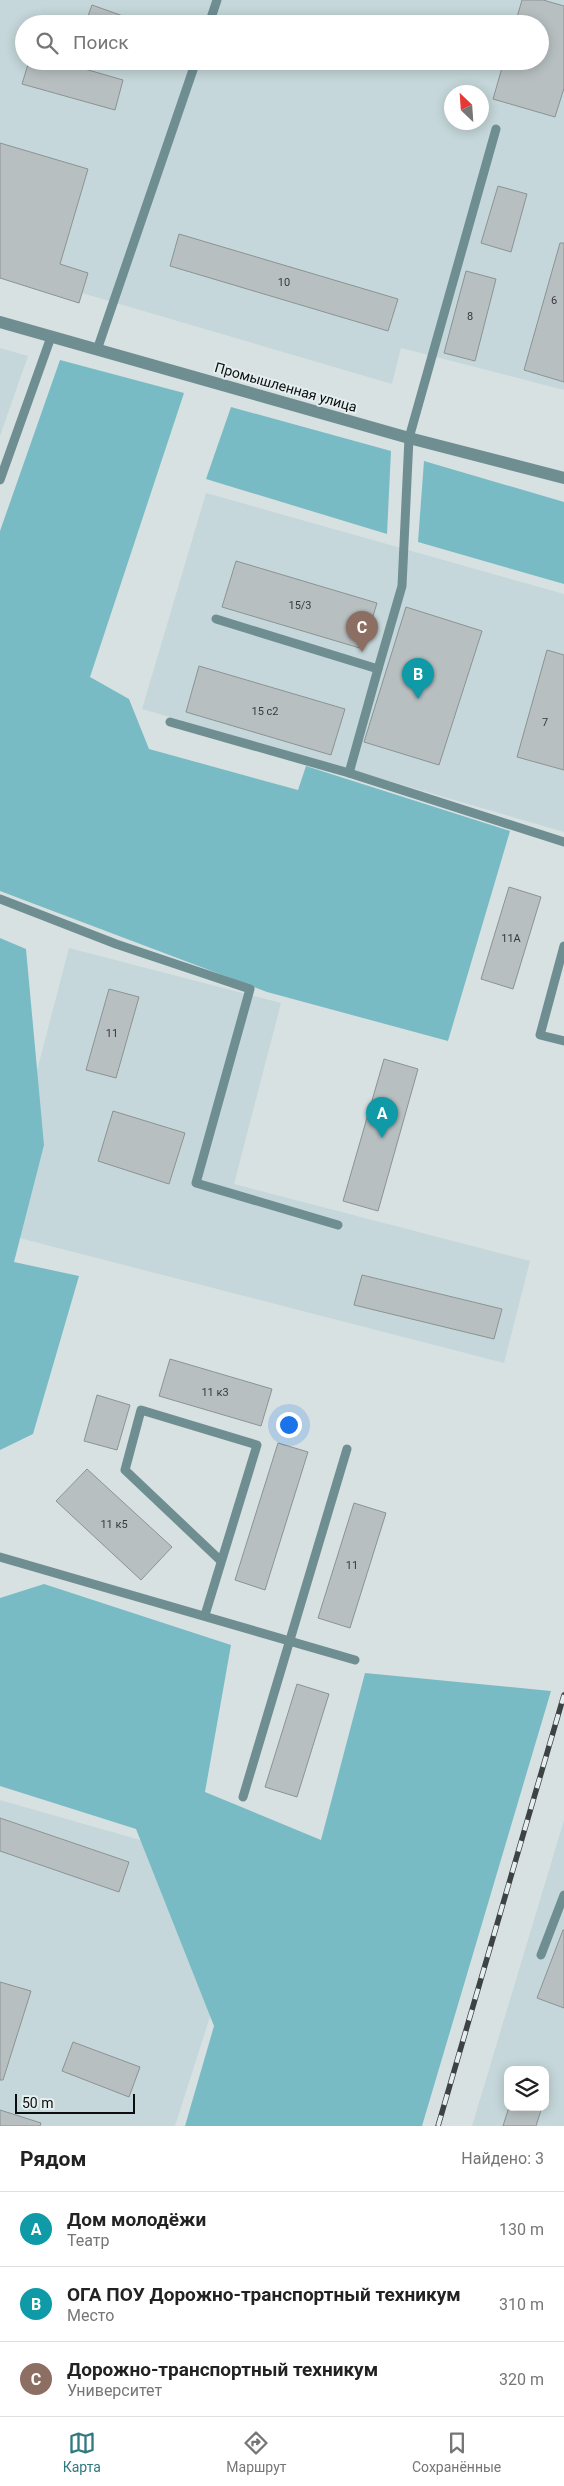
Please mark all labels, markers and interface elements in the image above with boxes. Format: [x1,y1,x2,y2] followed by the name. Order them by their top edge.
[15,15,549,70] search box
[33,29,61,57] icon: search
[73,31,129,54] text: Поиск
[444,85,489,130] north arrow
[278,276,290,289] house number: 10
[551,294,557,307] house number: 6
[467,310,473,323] house number: 8
[213,359,359,415] street label: Промышленная улица
[288,599,312,612] house number: 15/3
[346,611,378,652] pin: C
[402,658,434,699] pin: B
[251,705,279,718] house number: 15 с2
[542,716,548,729] house number: 7
[501,932,522,945] house number: 11А
[106,1027,118,1040] house number: 11
[366,1097,398,1138] pin: A
[201,1386,229,1399] house number: 11 к3
[276,1412,302,1438] your location
[100,1518,128,1531] house number: 11 к5
[346,1559,358,1572] house number: 11
[504,2066,549,2111] map controls
[504,2066,549,2111] button: layers
[15,2091,135,2114] scale bar
[22,2095,54,2111] text: 50 m
[20,2147,86,2171] text: Рядом
[461,2149,544,2168] text: Найдено: 3
[67,2208,206,2231] text: Дом молодёжи
[31,2220,41,2239] text: A
[499,2220,544,2239] text: 130 m
[67,2231,110,2250] text: Театр
[67,2283,461,2306] text: ОГА ПОУ Дорожно-транспортный техникум
[31,2295,41,2314] text: B
[499,2295,544,2314] text: 310 m
[67,2306,114,2325] text: Место
[67,2358,378,2381] text: Дорожно-транспортный техникум
[31,2370,41,2389] text: C
[499,2370,544,2389] text: 320 m
[67,2381,162,2400] text: Университет
[63,2429,101,2475] tab: Карта
[226,2429,287,2475] tab: Маршрут
[412,2429,501,2475] tab: Сохранённые

